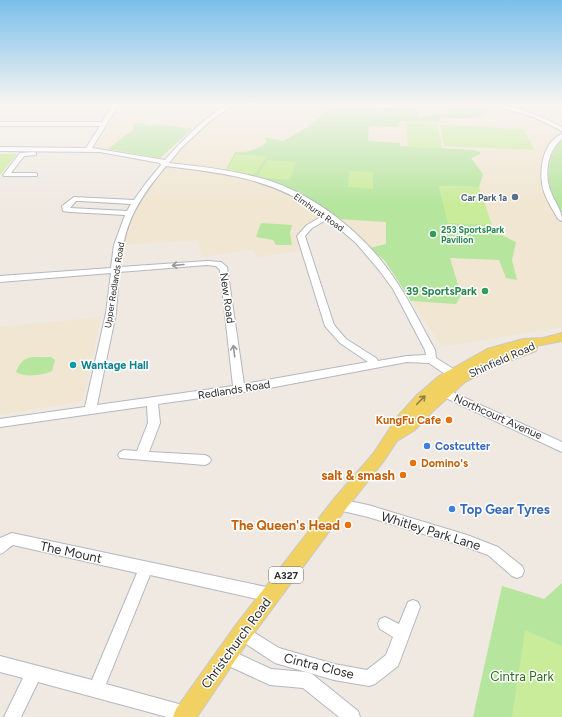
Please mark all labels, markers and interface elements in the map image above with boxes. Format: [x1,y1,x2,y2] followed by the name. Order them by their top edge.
[292,191,346,233] street label: Elmhurst Road
[461,192,507,203] place label: Car Park 1a
[510,192,520,202] marker: Car Park 1a
[441,224,504,245] place label: 253 SportsPark Pavilion
[428,229,438,239] marker: 253 SportsPark Pavilion
[102,241,126,329] street label: Upper Redlands Road
[172,262,185,269] one-way arrow
[217,272,237,324] street label: New Road
[406,285,477,298] place label: 39 SportsPark
[480,286,490,296] marker: 39 SportsPark
[467,340,537,380] street label: Shinfield Road
[230,344,238,357] one-way arrow
[81,359,149,372] place label: Wantage Hall
[68,360,78,370] marker: Wantage Hall
[197,378,271,402] street label: Redlands Road
[452,392,544,442] street label: Northcourt Avenue
[416,395,426,405] one-way arrow
[376,414,441,427] place label: KungFu Cafe
[444,415,454,425] marker: KungFu Cafe
[435,440,491,453] place label: Costcutter
[422,441,432,451] marker: Costcutter
[421,457,468,470] place label: Domino's
[408,458,418,468] marker: Domino's
[321,468,395,483] place label: salt & smash
[398,470,408,480] marker: salt & smash
[460,502,550,517] place label: Top Gear Tyres
[447,504,457,514] marker: Top Gear Tyres
[379,509,483,553] street label: Whitley Park Lane
[231,518,340,533] place label: The Queen's Head
[343,520,353,530] marker: The Queen's Head
[39,538,103,566] street label: The Mount
[269,567,303,583] road number: A327
[198,595,274,691] street label: Christchurch Road
[282,650,356,682] street label: Cintra Close
[490,669,554,684] park label: Cintra Park

